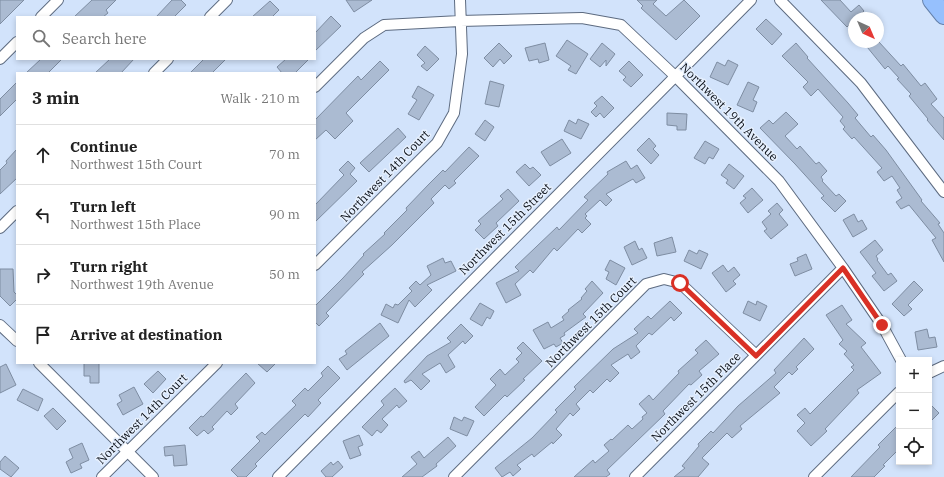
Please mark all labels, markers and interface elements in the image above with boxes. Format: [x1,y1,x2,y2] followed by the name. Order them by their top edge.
[848,12,884,48] north arrow
[16,16,316,60] search box
[30,27,52,49] icon: search
[62,29,147,48] text: Search here
[677,59,782,164] street label: Northwest 19th Avenue
[32,87,80,109] text: 3 min
[221,90,300,107] text: Walk · 210 m
[337,127,432,225] street label: Northwest 14th Court
[70,137,137,156] text: Continue
[32,144,54,166] icon: ahead
[269,146,300,163] text: 70 m
[70,156,202,173] text: Northwest 15th Court
[455,179,554,278] street label: Northwest 15th Street
[70,197,136,216] text: Turn left
[32,204,54,226] icon: left
[269,206,300,223] text: 90 m
[70,216,201,233] text: Northwest 15th Place
[70,257,148,276] text: Turn right
[32,264,54,286] icon: right
[269,266,300,283] text: 50 m
[542,273,639,370] street label: Northwest 15th Court
[671,274,689,292] route start
[70,276,214,293] text: Northwest 19th Avenue
[873,316,891,334] route end
[32,324,54,346] icon: arrive
[70,325,222,344] text: Arrive at destination
[648,349,744,445] street label: Northwest 15th Place
[896,357,932,465] map controls
[896,357,932,393] button: +
[93,370,190,467] street label: Northwest 14th Court
[896,393,932,429] button: −
[896,429,932,465] button: locate

